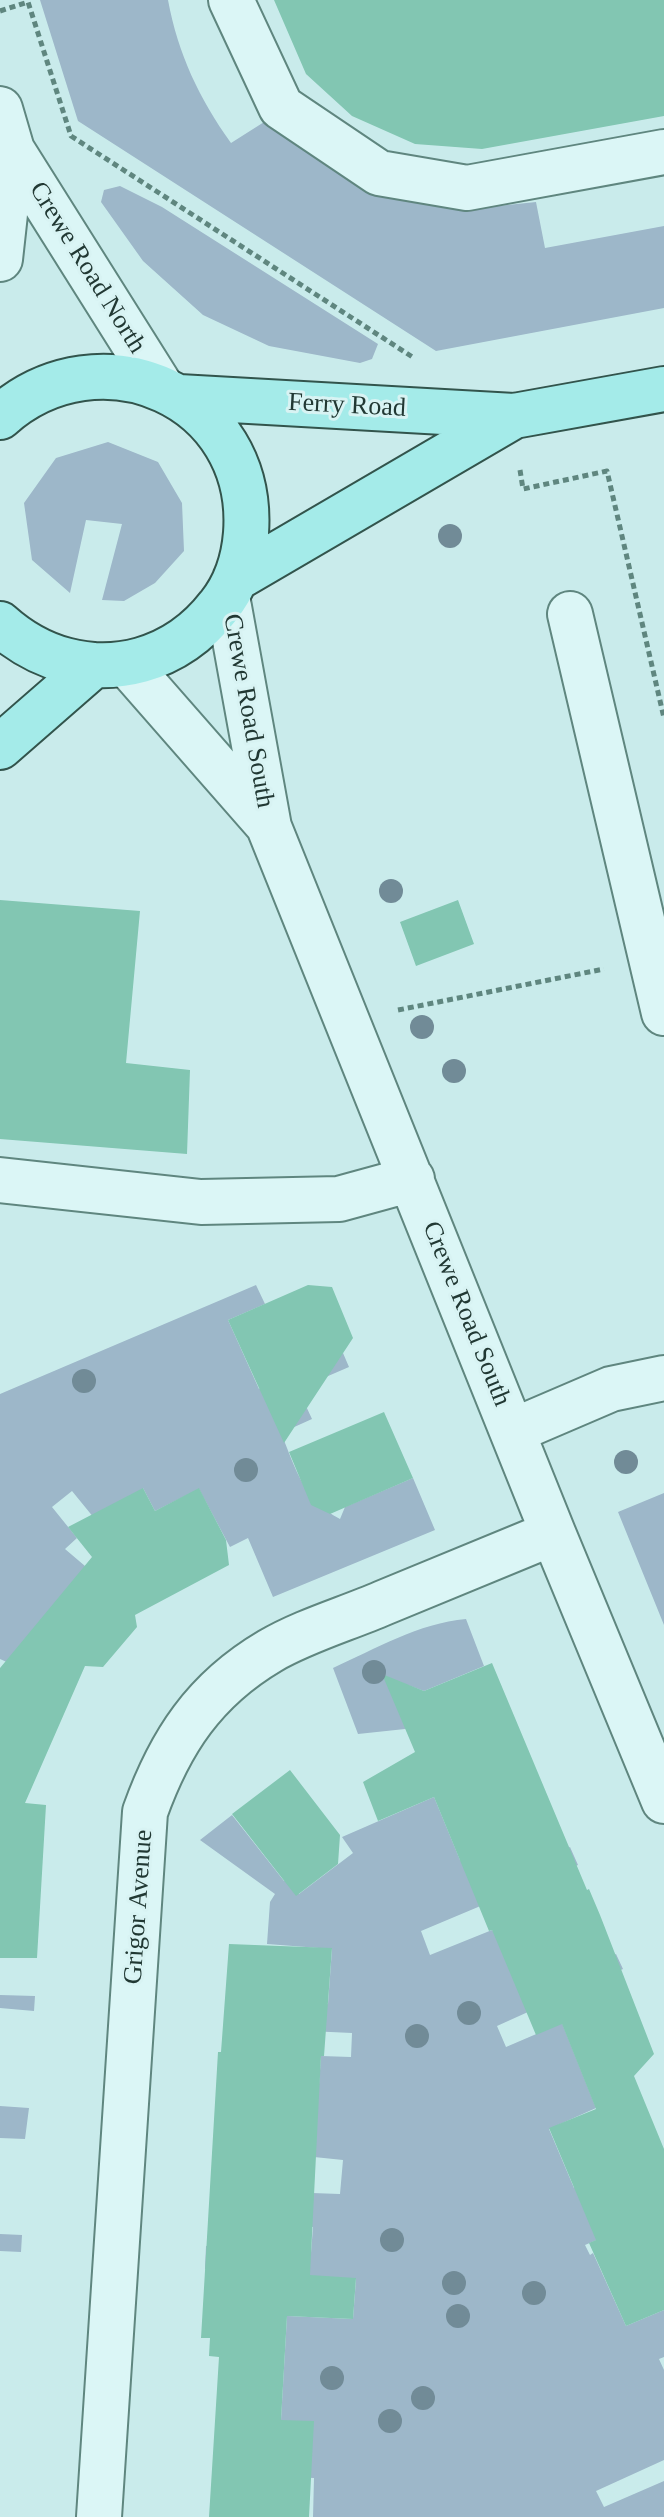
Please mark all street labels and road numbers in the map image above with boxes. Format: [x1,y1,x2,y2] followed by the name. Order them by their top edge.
[22,176,152,360] street label: Crewe Road North
[287,387,407,425] street label: Ferry Road
[216,612,280,810] street label: Crewe Road South
[415,1217,517,1411] street label: Crewe Road South
[118,1829,160,1985] street label: Grigor Avenue

